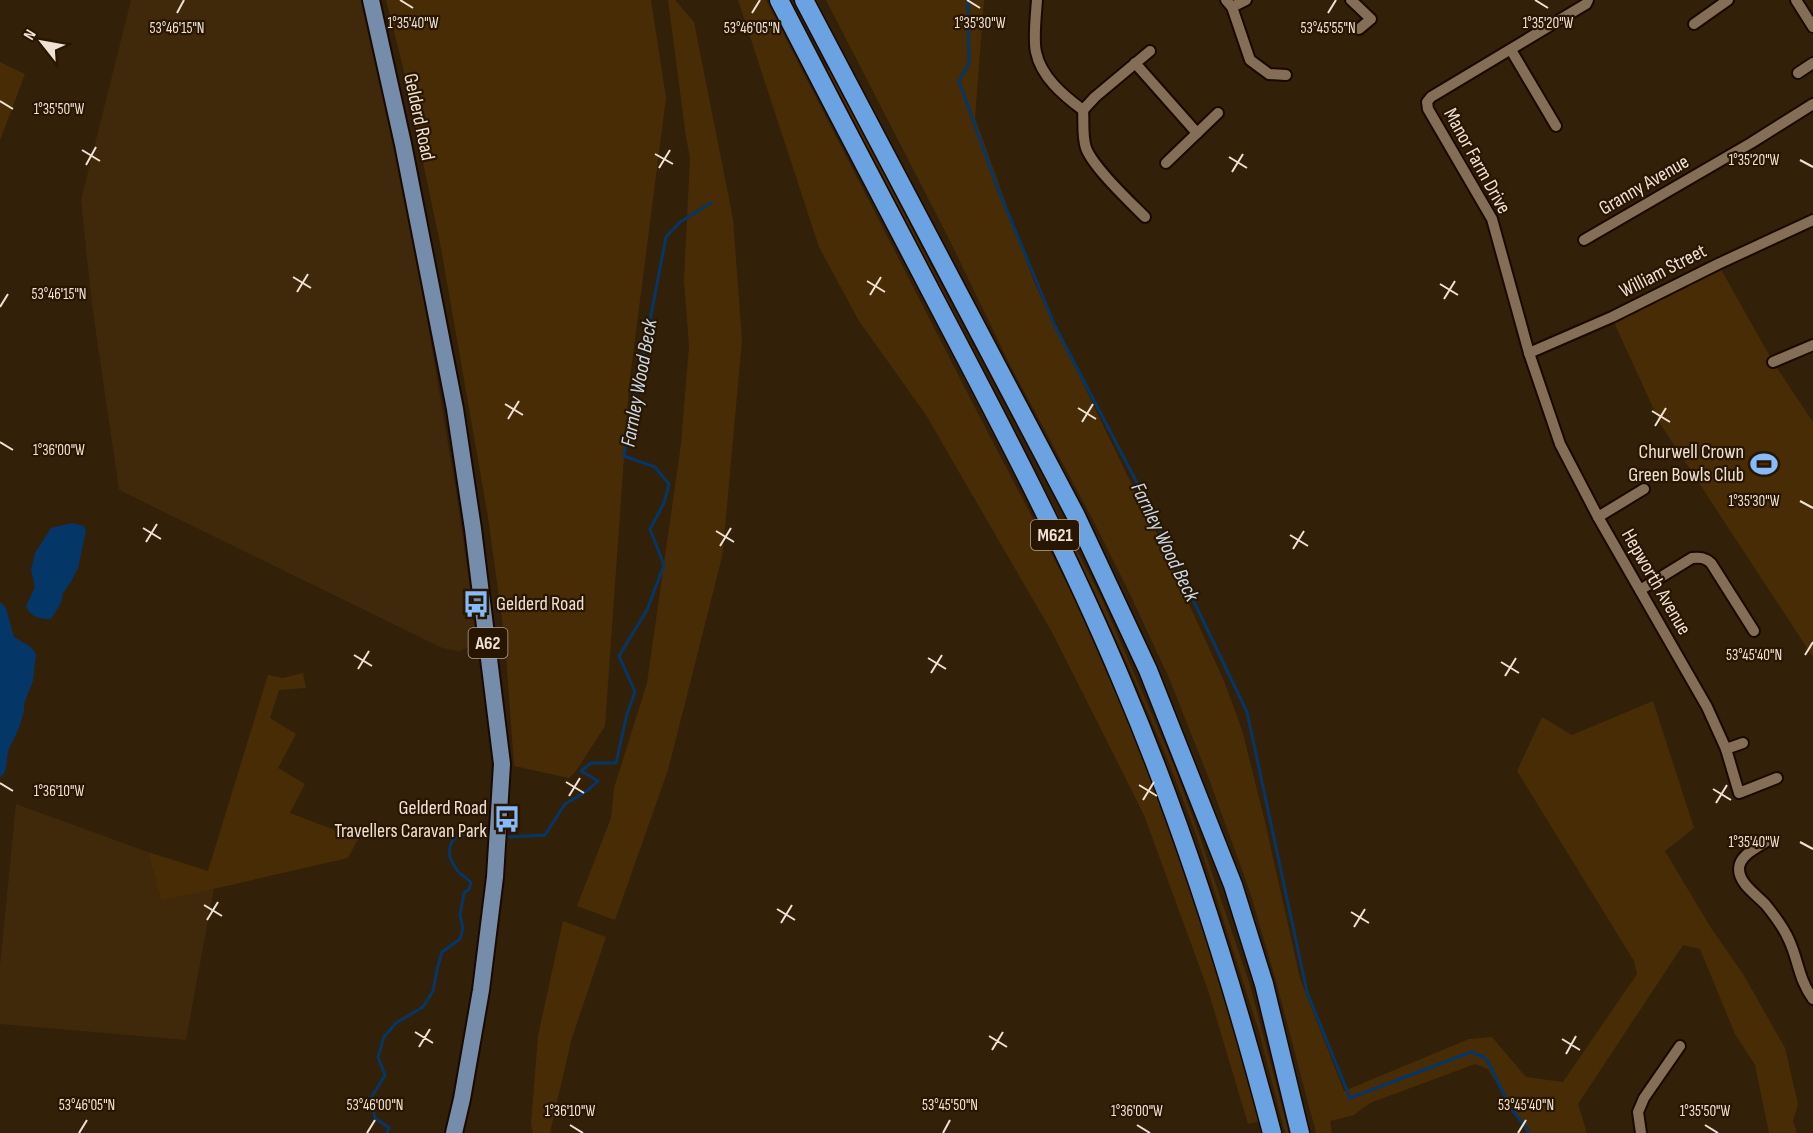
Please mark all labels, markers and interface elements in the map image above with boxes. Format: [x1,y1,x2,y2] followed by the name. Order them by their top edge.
[12,12,72,72] north arrow
[388,14,439,33] text: 1°35'40"W
[955,14,1006,33] text: 1°35'30"W
[1523,14,1574,33] text: 1°35'20"W
[150,19,204,38] text: 53°46'15"N
[724,19,780,38] text: 53°46'05"N
[1300,19,1356,38] text: 53°45'55"N
[20,26,41,44] text: N
[398,71,440,163] street label: Gelderd Road
[34,100,85,119] text: 1°35'50"W
[1438,104,1516,218] street label: Manor Farm Drive
[1595,150,1693,220] street label: Granny Avenue
[1729,151,1780,170] text: 1°35'20"W
[1616,239,1710,303] street label: William Street
[32,285,86,304] text: 53°46'15"N
[615,316,663,449] water label: Farnley Wood Beck
[1628,440,1744,487] place label: Churwell Crown Green Bowls Club
[33,441,85,460] text: 1°36'00"W
[1749,449,1779,479] sports icon: Churwell Crown Green Bowls Club
[1125,478,1205,607] water label: Farnley Wood Beck
[1729,492,1780,511] text: 1°35'30"W
[1031,520,1079,550] road number: M621
[1616,525,1696,639] street label: Hepworth Avenue
[461,589,491,619] bus stop icon: Gelderd Road
[496,592,584,616] place label: Gelderd Road
[468,628,508,658] road number: A62
[1726,646,1782,665] text: 53°45'40"N
[34,782,84,801] text: 1°36'10"W
[334,796,487,843] place label: Gelderd Road Travellers Caravan Park
[492,804,522,834] bus stop icon: Gelderd Road Travellers Caravan Park
[1729,833,1780,852] text: 1°35'40"W
[59,1096,115,1115] text: 53°46'05"N
[346,1096,404,1115] text: 53°46'00"N
[922,1096,978,1115] text: 53°45'50"N
[1498,1096,1554,1115] text: 53°45'40"N
[545,1102,595,1121] text: 1°36'10"W
[1111,1102,1163,1121] text: 1°36'00"W
[1680,1102,1731,1121] text: 1°35'50"W

